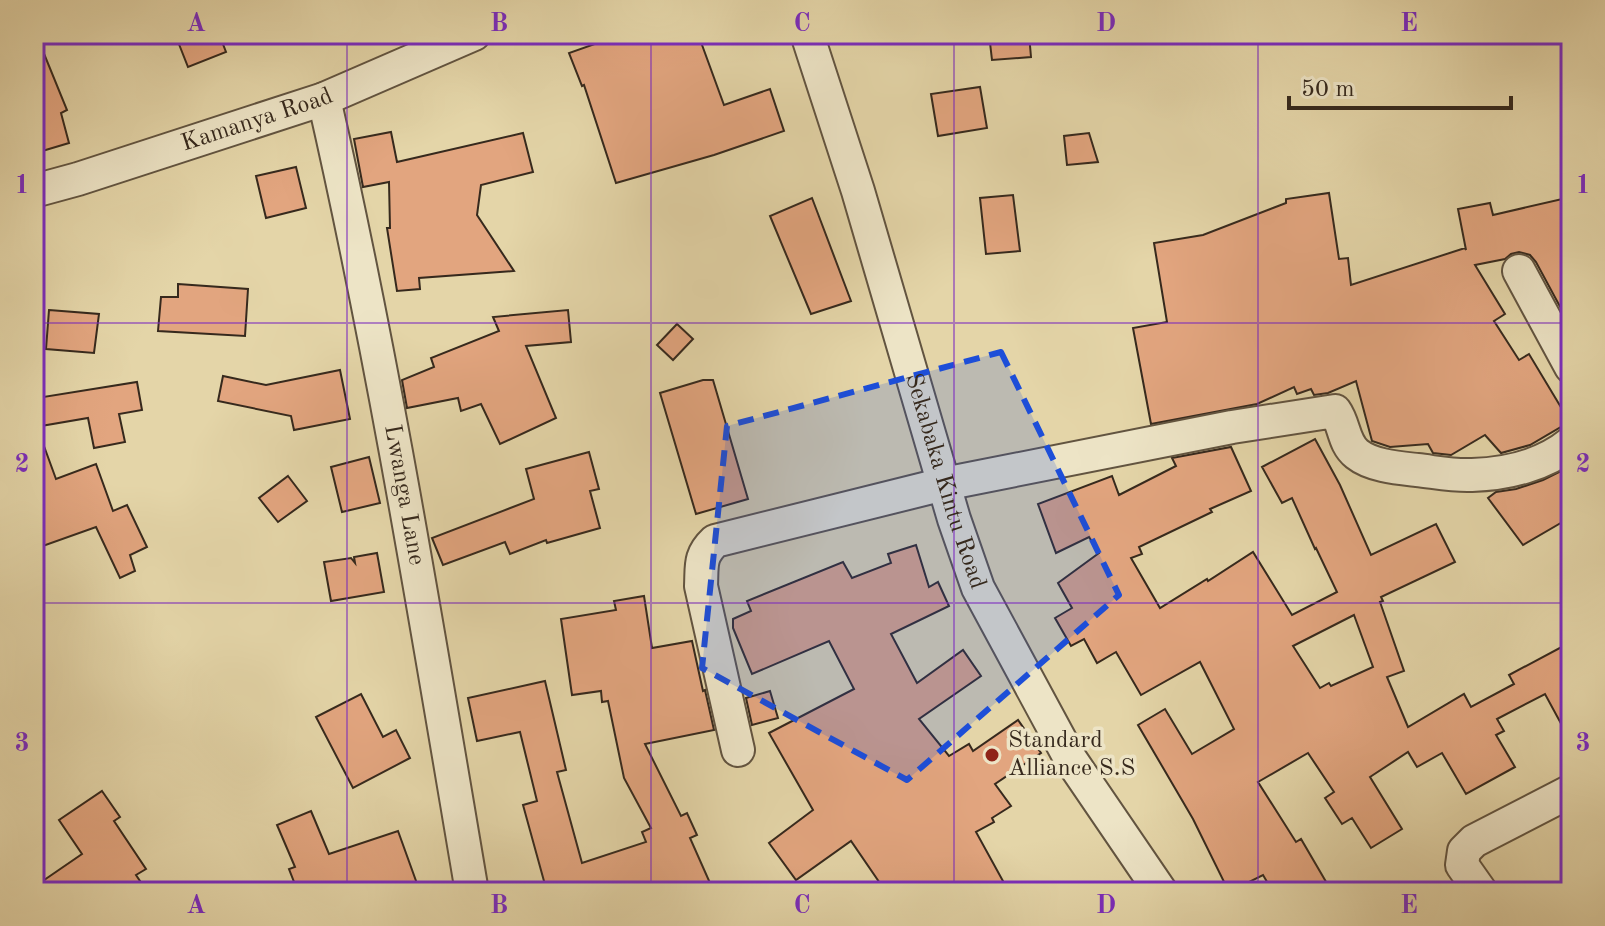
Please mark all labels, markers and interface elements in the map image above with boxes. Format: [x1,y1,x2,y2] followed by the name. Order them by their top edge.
[186,11,206,37] text: A
[490,11,508,37] text: B
[793,11,811,37] text: C
[1096,11,1116,37] text: D
[1400,11,1418,37] text: E
[1289,60,1511,110] scale bar
[1301,78,1355,102] text: 50 m
[178,85,337,157] street label: Kamanya Road
[14,173,30,199] text: 1
[1575,173,1591,199] text: 1
[900,371,989,592] street label: Sekabaka Kintu Road
[379,423,428,567] street label: Lwanga Lane
[14,452,30,478] text: 2
[1575,452,1591,478] text: 2
[1008,729,1135,781] place label: Standard Alliance S.S
[14,731,30,757] text: 3
[1575,731,1591,757] text: 3
[983,746,1001,764] marker: Standard Alliance S.S
[186,893,206,919] text: A
[490,893,508,919] text: B
[793,893,811,919] text: C
[1096,893,1116,919] text: D
[1400,893,1418,919] text: E

